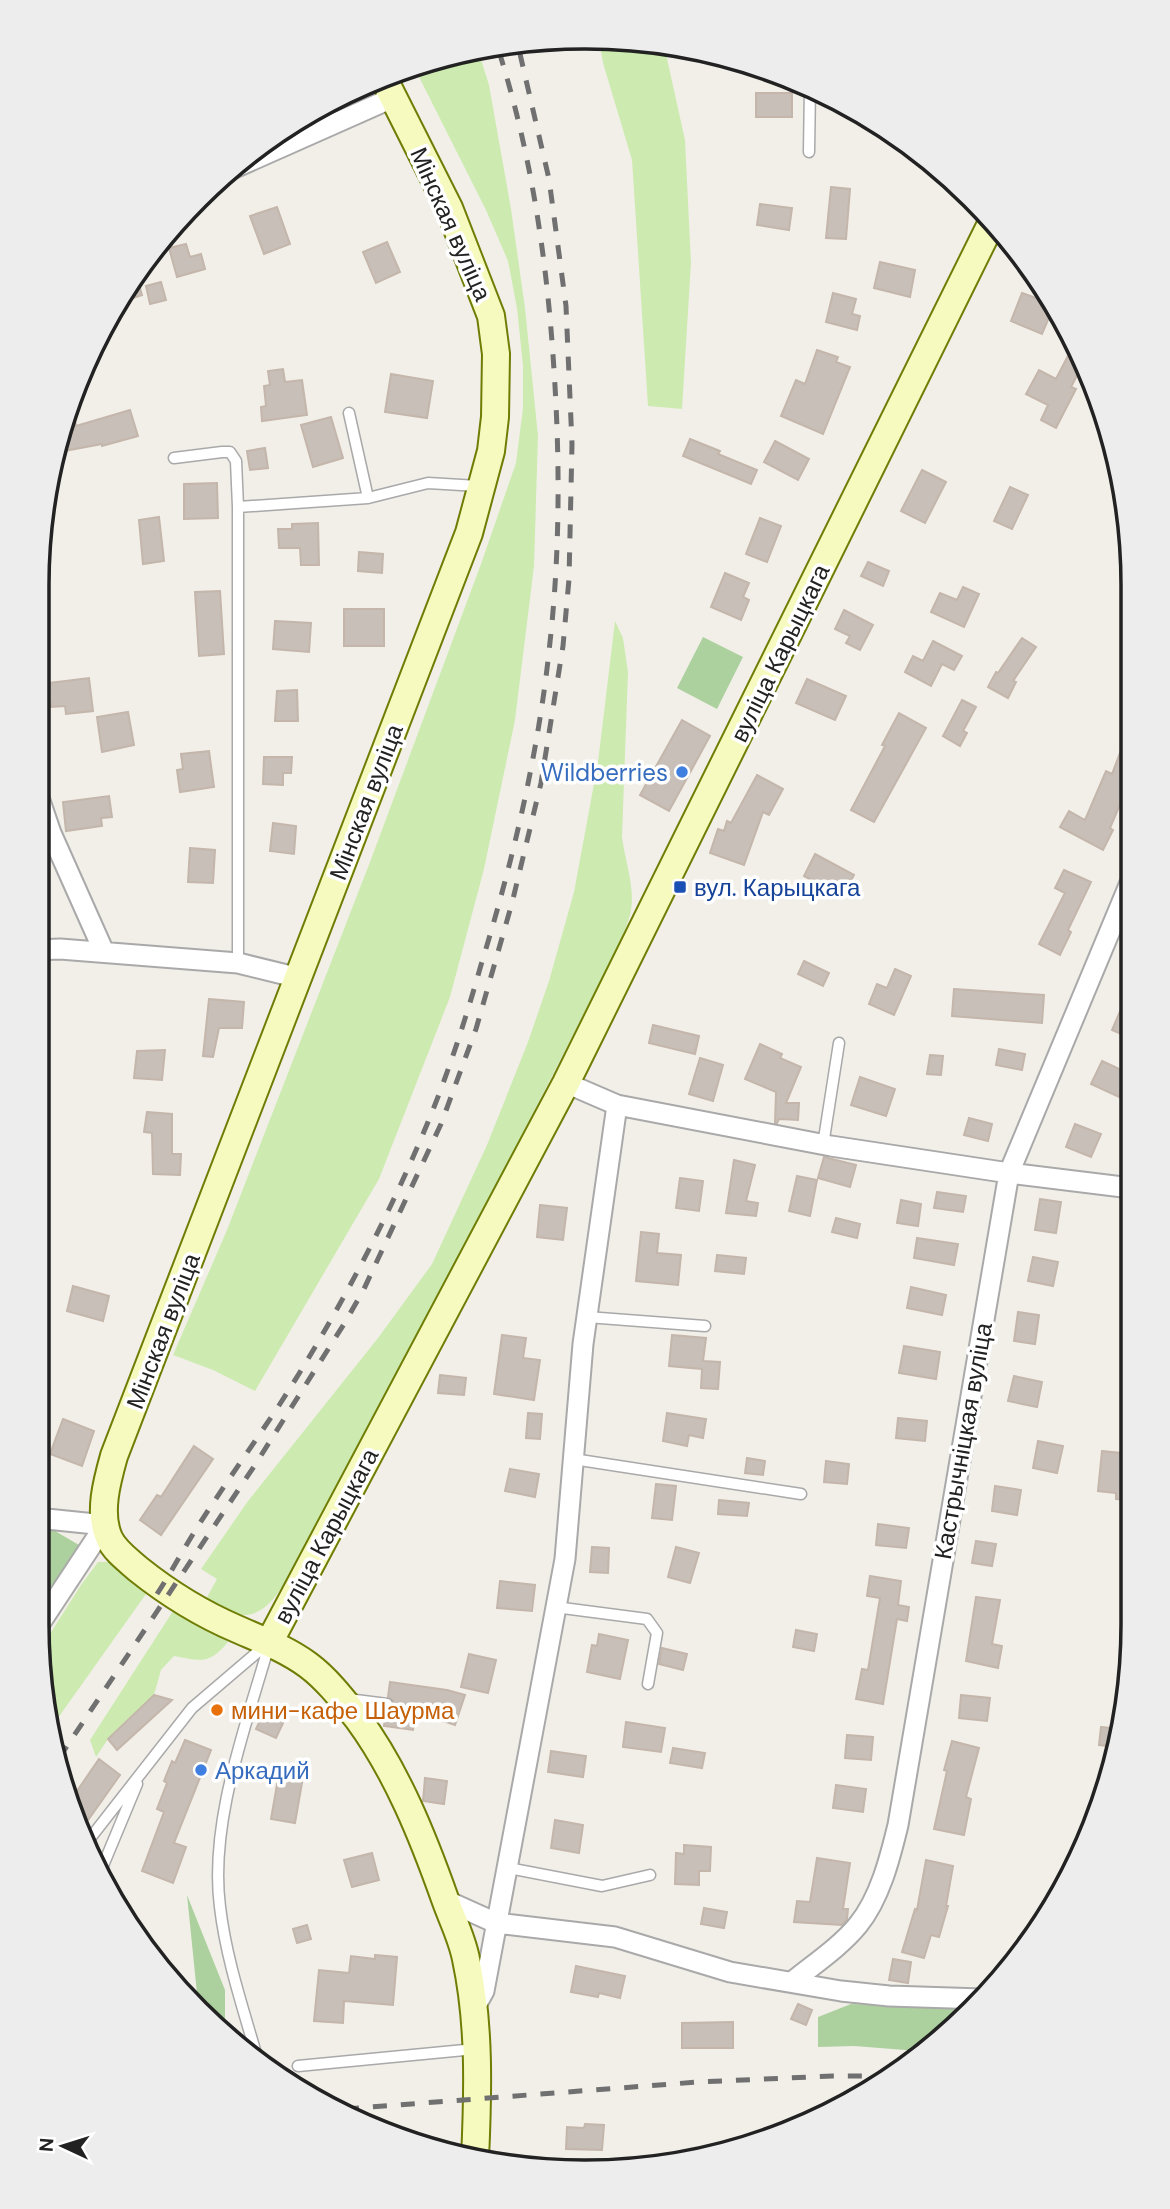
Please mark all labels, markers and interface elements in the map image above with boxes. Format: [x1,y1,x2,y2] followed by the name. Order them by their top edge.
[403,143,499,306] street label: Мінская вуліца
[724,558,837,747] street label: вуліца Карыцкага
[322,719,410,884] street label: Мінская вуліца
[541,757,668,788] place label: Wildberries
[674,764,690,780] marker: Wildberries
[694,872,861,903] place label: вул. Карыцкага
[672,879,688,895] marker: вул. Карыцкага
[119,1248,207,1413] street label: Мінская вуліца
[927,1320,999,1562] street label: Кастрычніцкая вуліца
[267,1442,386,1629] street label: вуліца Карыцкага
[231,1695,455,1726] place label: мини-кафе Шаурма
[209,1702,225,1718] marker: мини-кафе Шаурма
[215,1755,310,1786] place label: Аркадий
[193,1762,209,1778] marker: Аркадий
[28,2111,98,2181] north arrow
[34,2137,59,2153] text: N

